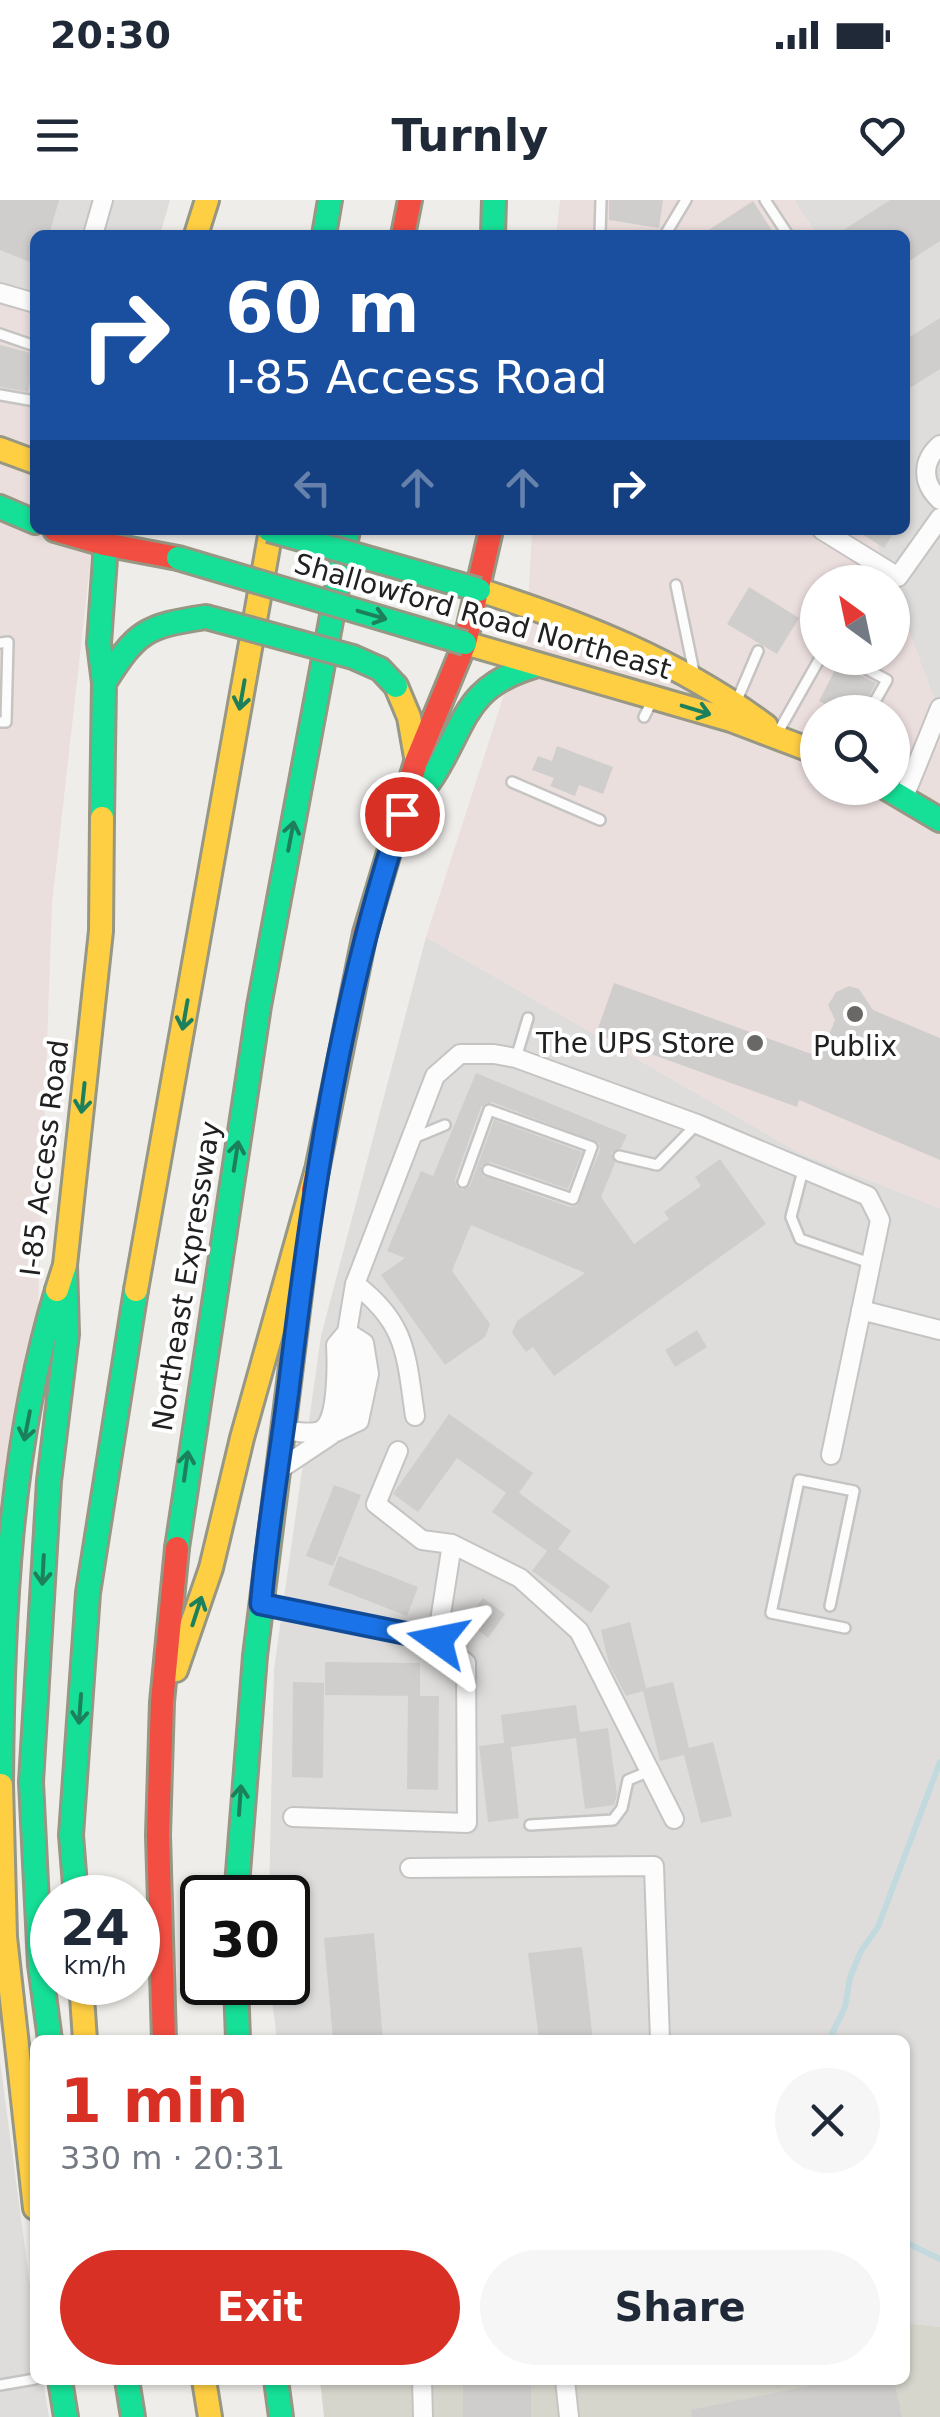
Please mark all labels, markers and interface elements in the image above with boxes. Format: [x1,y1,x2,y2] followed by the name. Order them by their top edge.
[50,13,171,57] text: 20:30
[30,108,85,163] icon: menu
[855,108,910,163] icon: heart
[392,109,548,162] text: Turnly
[225,267,420,349] text: 60 m
[60,270,190,400] icon: right
[225,351,607,404] text: I-85 Access Road
[285,460,340,515] icon: left
[390,460,445,515] icon: ahead
[495,460,550,515] icon: ahead
[600,460,655,515] icon: right
[291,547,675,686] street label: Shallowford Road Northeast
[800,565,910,675] north arrow
[800,565,910,805] map controls
[356,607,387,625] one-way arrow
[232,678,251,711] one-way arrow
[800,695,910,805] button: search
[680,702,711,720] one-way arrow
[360,772,445,857] pin
[375,787,430,842] icon: arrive
[282,820,301,853] one-way arrow
[175,998,194,1031] one-way arrow
[844,1003,866,1025] marker: Publix
[535,1027,735,1060] place label: The UPS Store
[813,1030,897,1063] place label: Publix
[744,1032,766,1054] marker: The UPS Store
[14,1038,75,1278] street label: I-85 Access Road
[73,1081,92,1113] one-way arrow
[146,1119,227,1433] street label: Northeast Expressway
[227,1141,245,1173] one-way arrow
[16,1409,35,1441] one-way arrow
[178,1450,196,1482] one-way arrow
[34,1554,53,1586] one-way arrow
[386,1588,490,1692] position arrow
[190,1596,208,1628] one-way arrow
[70,1692,89,1725] one-way arrow
[231,1785,250,1817] one-way arrow
[180,1875,310,2005] speed limit sign: 30
[60,1899,130,1957] text: 24
[63,1951,127,1980] text: km/h
[60,2066,248,2136] text: 1 min
[775,2068,880,2173] button: close
[60,2139,285,2177] text: 330 m · 20:31
[60,2250,460,2365] button: Exit
[480,2250,880,2365] button: Share

